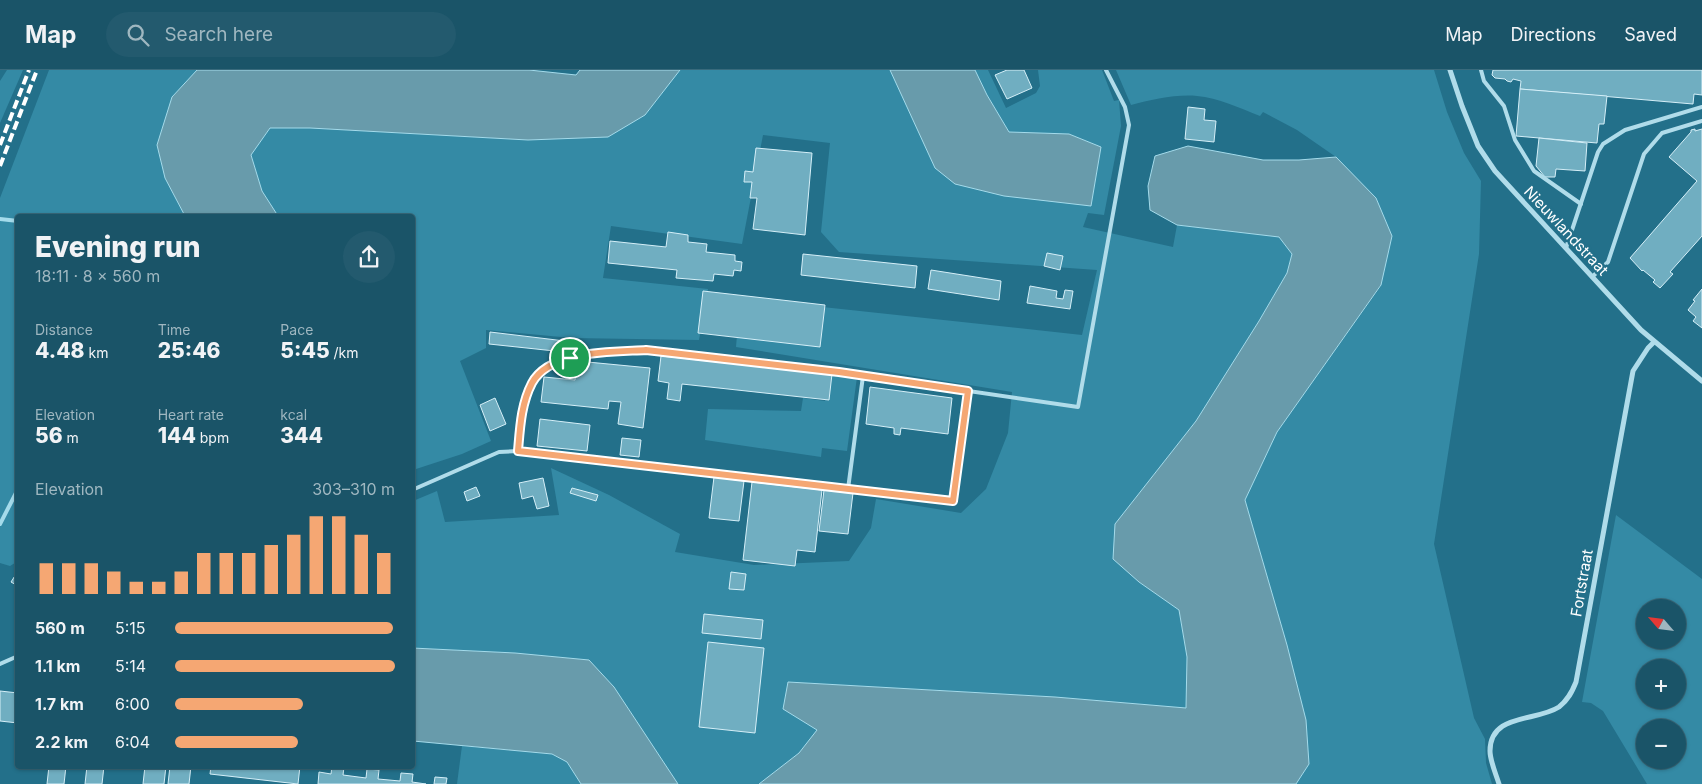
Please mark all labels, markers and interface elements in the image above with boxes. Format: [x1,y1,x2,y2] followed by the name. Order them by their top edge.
[106,12,456,57] search box
[25,20,76,49] text: Map
[124,21,152,49] icon: search
[164,23,273,46] text: Search here
[1445,24,1483,45] text: Map
[1511,24,1596,45] text: Directions
[1624,24,1677,45] text: Saved
[1520,182,1613,279] street label: Nieuwlandstraat
[35,230,201,264] text: Evening run
[343,231,395,283] button: share
[35,266,160,286] text: 18:11 · 8 × 560 m
[35,321,93,338] text: Distance
[158,321,191,338] text: Time
[280,321,313,338] text: Pace
[549,337,591,379] pin
[35,338,85,363] text: 4.48
[158,338,221,363] text: 25:46
[280,338,330,363] text: 5:45
[85,344,108,361] text: km
[330,344,359,361] text: /km
[556,344,584,372] icon: arrive
[35,406,95,423] text: Elevation
[158,406,224,423] text: Heart rate
[280,406,307,423] text: kcal
[35,423,63,448] text: 56
[158,423,196,448] text: 144
[280,423,323,448] text: 344
[63,429,79,446] text: m
[196,429,229,446] text: bpm
[35,479,104,499] text: Elevation
[312,479,395,499] text: 303–310 m
[1566,548,1597,618] street label: Fortstraat
[1636,599,1686,649] north arrow
[1636,599,1686,769] map controls
[35,618,85,638] text: 560 m
[115,618,146,638] text: 5:15
[35,656,80,676] text: 1.1 km
[115,656,146,676] text: 5:14
[1636,659,1686,709] button: +
[35,694,84,714] text: 1.7 km
[115,694,150,714] text: 6:00
[1636,719,1686,769] button: −
[35,732,88,752] text: 2.2 km
[115,732,150,752] text: 6:04

